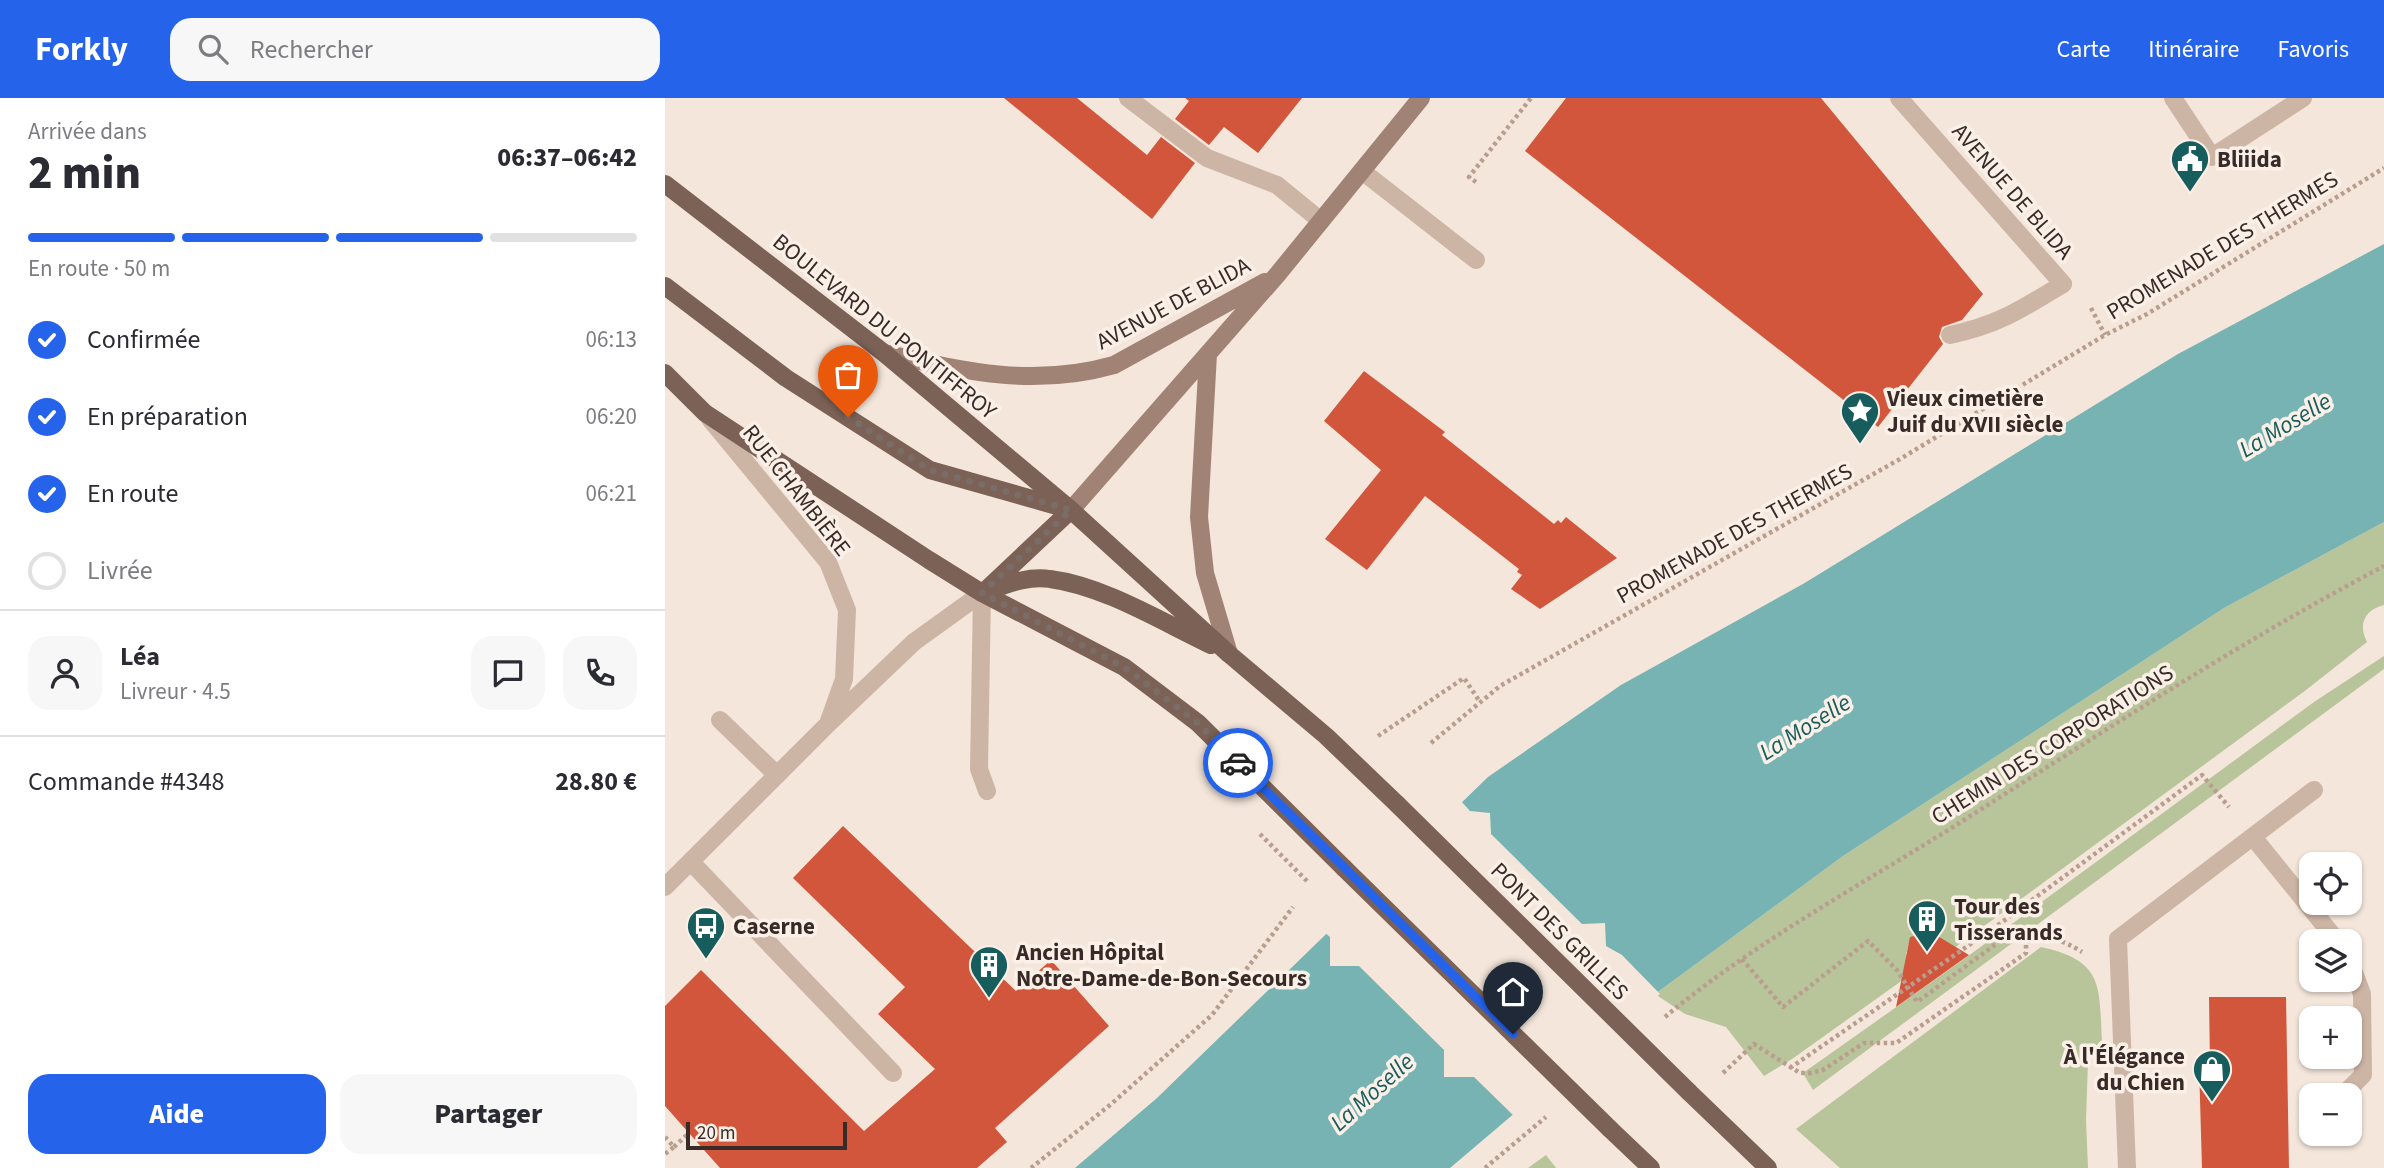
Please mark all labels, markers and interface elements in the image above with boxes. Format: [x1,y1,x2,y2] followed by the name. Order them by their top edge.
[170,18,660,81] search box
[35,26,128,73] text: Forkly
[194,30,232,68] icon: search
[250,31,373,68] text: Rechercher
[2056,32,2110,67] text: Carte
[2148,32,2239,67] text: Itinéraire
[2277,32,2349,67] text: Favoris
[28,115,147,148] text: Arrivée dans
[1944,116,2081,267] street label: AVENUE DE BLIDA
[2169,138,2211,193] public building icon: Bliiida
[497,139,637,176] text: 06:37–06:42
[28,141,141,206] text: 2 min
[2217,143,2282,176] place label: Bliiida
[2100,163,2344,328] street label: PROMENADE DES THERMES
[766,226,1004,427] street label: BOULEVARD DU PONTIFFROY
[1090,249,1257,358] street label: AVENUE DE BLIDA
[28,252,170,285] text: En route · 50 m
[28,321,66,359] icon: check
[87,321,201,358] text: Confirmée
[586,323,637,356] text: 06:13
[818,345,878,417] pin
[829,356,867,394] icon: bag
[1886,382,2063,441] place label: Vieux cimetière Juif du XVII siècle
[2232,384,2338,467] water label: La Moselle
[1839,390,1881,445] place icon: Vieux cimetière Juif du XVII siècle
[28,398,66,436] icon: check
[87,398,248,435] text: En préparation
[586,400,637,433] text: 06:20
[735,418,859,563] street label: RUE CHAMBIÈRE
[1610,455,1858,612] street label: PROMENADE DES THERMES
[28,475,66,513] icon: check
[87,475,178,512] text: En route
[586,477,637,510] text: 06:21
[87,552,153,589] text: Livrée
[28,636,102,710] button: person
[471,636,545,710] button: chat
[563,636,637,710] button: phone
[120,638,160,675] text: Léa
[1925,656,2180,833] street label: CHEMIN DES CORPORATIONS
[120,675,231,708] text: Livreur · 4.5
[1753,685,1858,769] water label: La Moselle
[1203,728,1273,798] courier
[1219,744,1257,782] icon: car
[28,763,225,800] text: Commande #4348
[555,763,637,800] text: 28.80 €
[2299,852,2362,1146] map controls
[2299,852,2362,915] button: locate
[1483,855,1636,1008] street label: PONT DES GRILLES
[1954,890,2063,949] place label: Tour des Tisserands
[1906,898,1948,953] building icon: Tour des Tisserands
[685,905,727,960] bus stop icon: Caserne
[733,910,815,943] place label: Caserne
[2299,929,2362,992] button: layers
[1015,936,1307,995] place label: Ancien Hôpital Notre-Dame-de-Bon-Secours
[968,944,1010,999] building icon: Ancien Hôpital Notre-Dame-de-Bon-Secours
[1483,962,1543,1034] pin
[1494,973,1532,1011] icon: home
[2299,1006,2362,1069] button: +
[2063,1040,2185,1099] place label: À l'Élégance du Chien
[1323,1045,1422,1140] water label: La Moselle
[2191,1048,2233,1103] shop icon: À l'Élégance du Chien
[28,1074,326,1154] button: Aide
[340,1074,637,1154] button: Partager
[2299,1083,2362,1146] button: −
[686,1119,847,1151] scale bar
[697,1120,735,1147] text: 20 m

